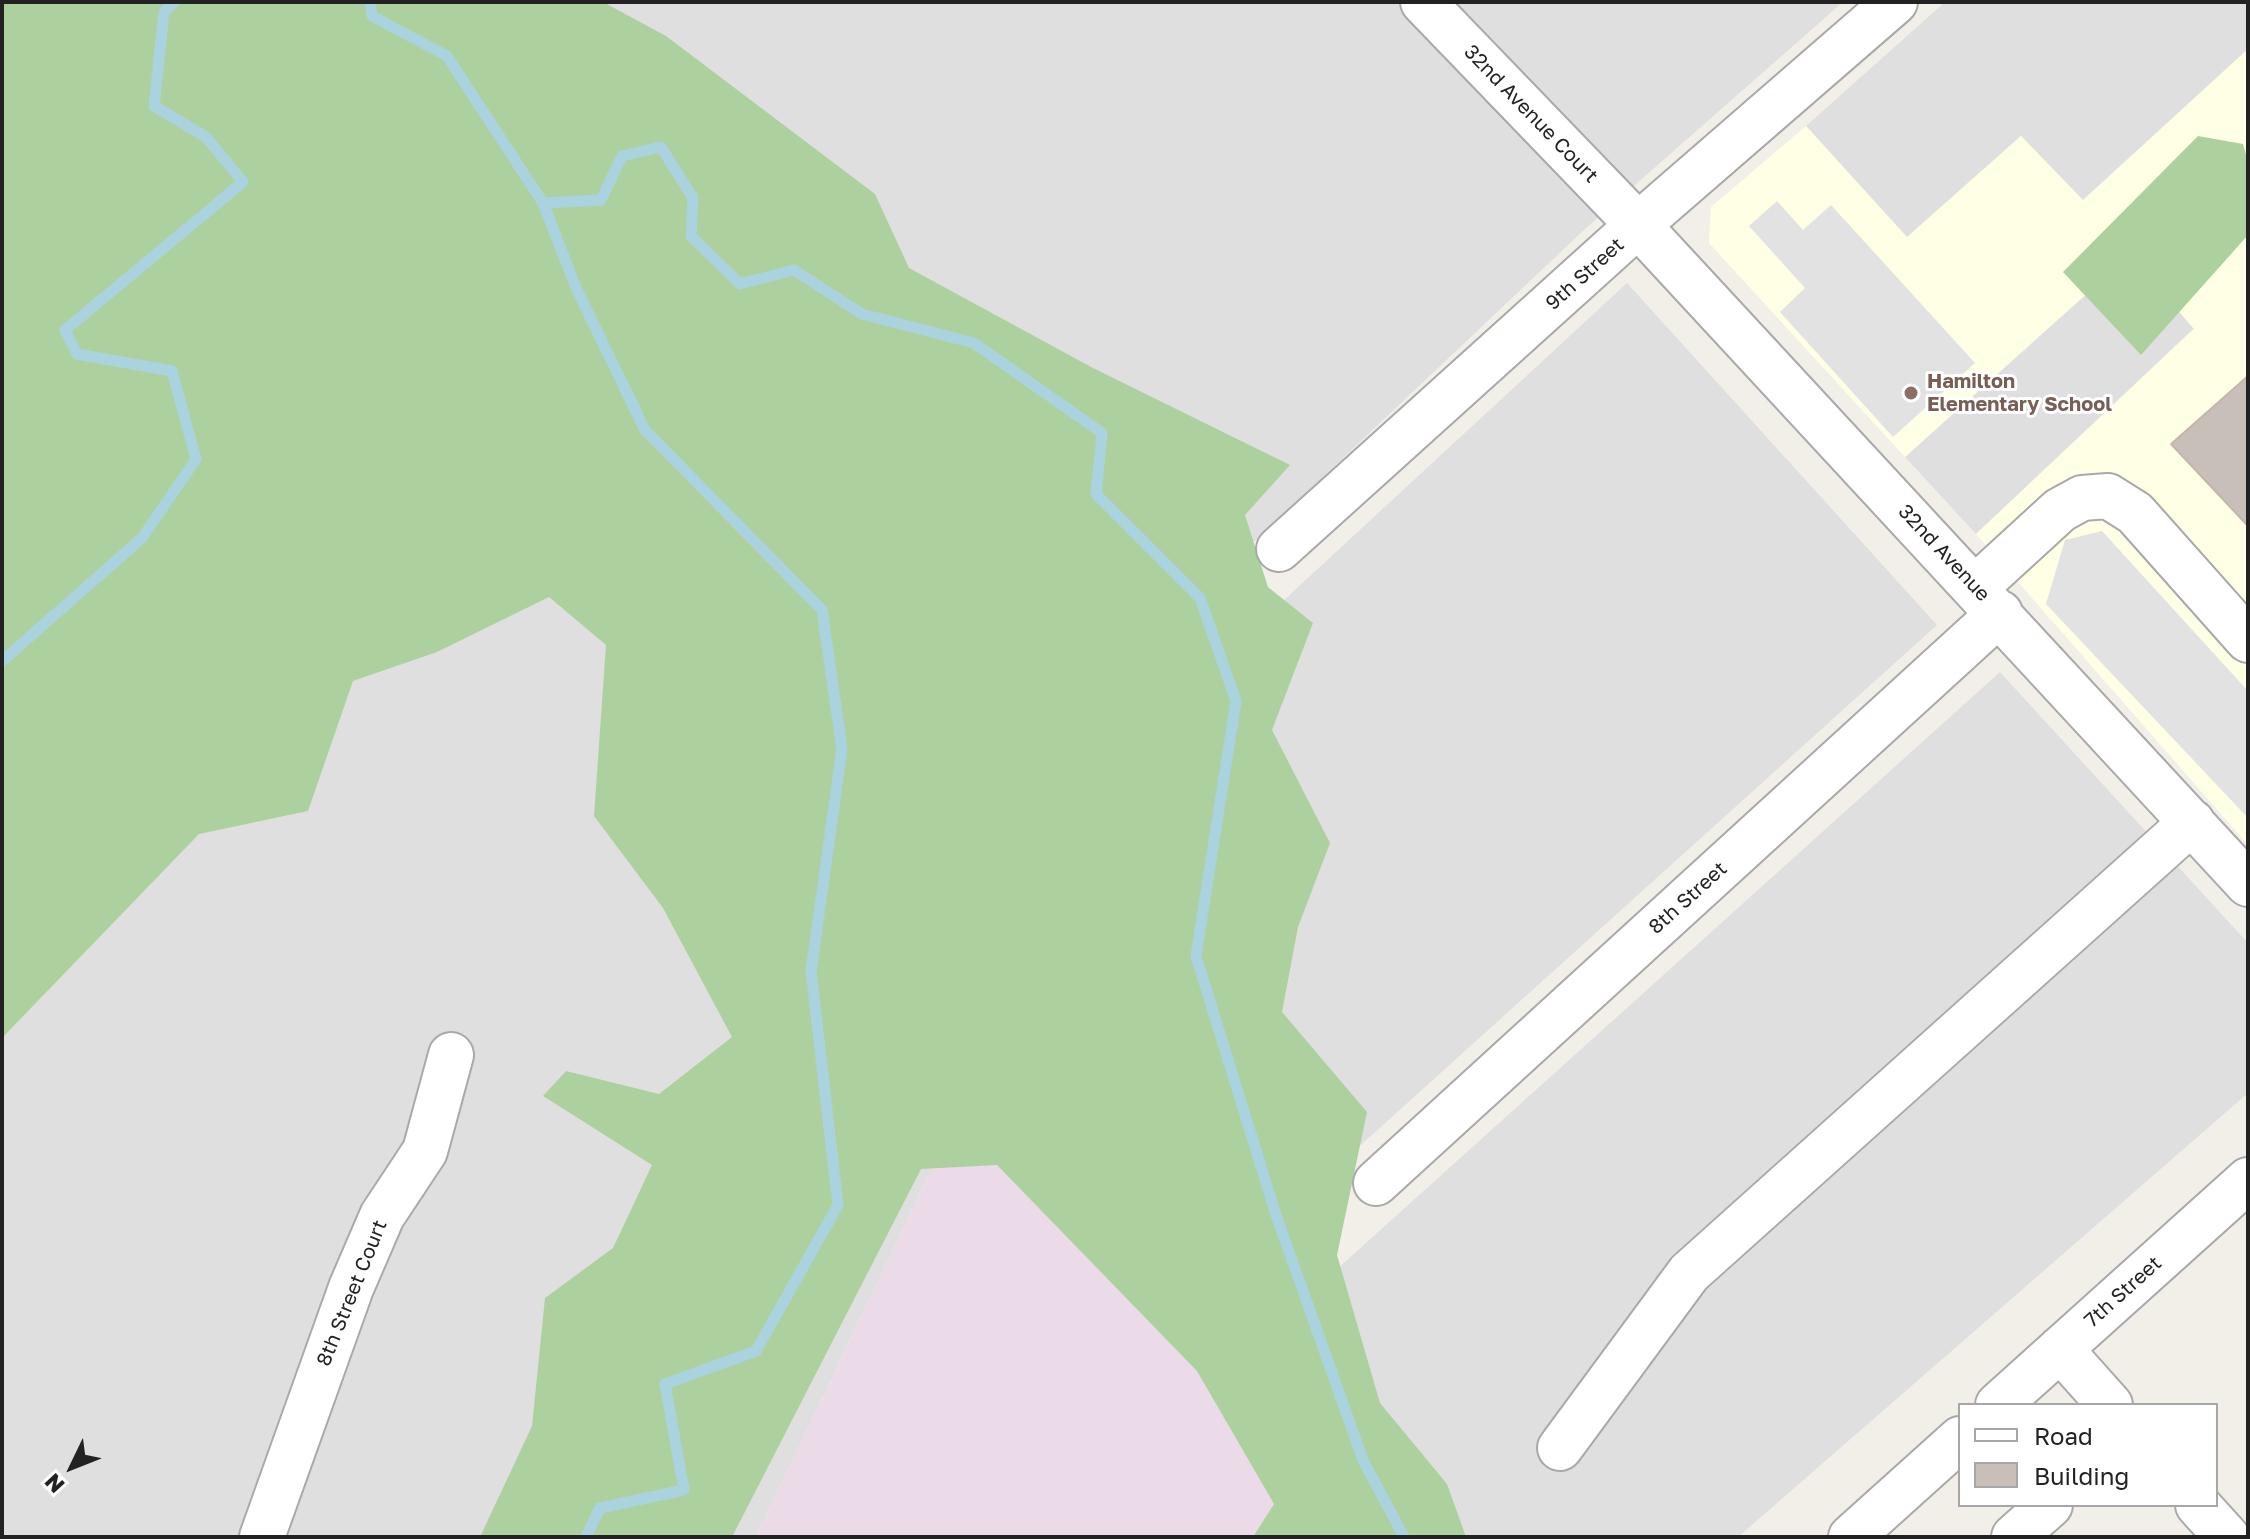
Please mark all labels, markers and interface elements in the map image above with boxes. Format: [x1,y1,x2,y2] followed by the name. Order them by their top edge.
[1459,40,1603,188] street label: 32nd Avenue Court
[1541,233,1629,315] street label: 9th Street
[1927,370,2112,417] place label: Hamilton Elementary School
[1902,384,1920,402] marker: Hamilton Elementary School
[1893,500,1995,606] street label: 32nd Avenue
[1644,857,1732,939] street label: 8th Street
[312,1216,392,1370] street label: 8th Street Court
[2080,1251,2166,1333] street label: 7th Street
[1958,1403,2218,1507] legend
[2034,1421,2093,1450] text: Road
[32,1427,112,1507] north arrow
[2034,1461,2129,1490] text: Building
[39,1468,70,1499] text: N

